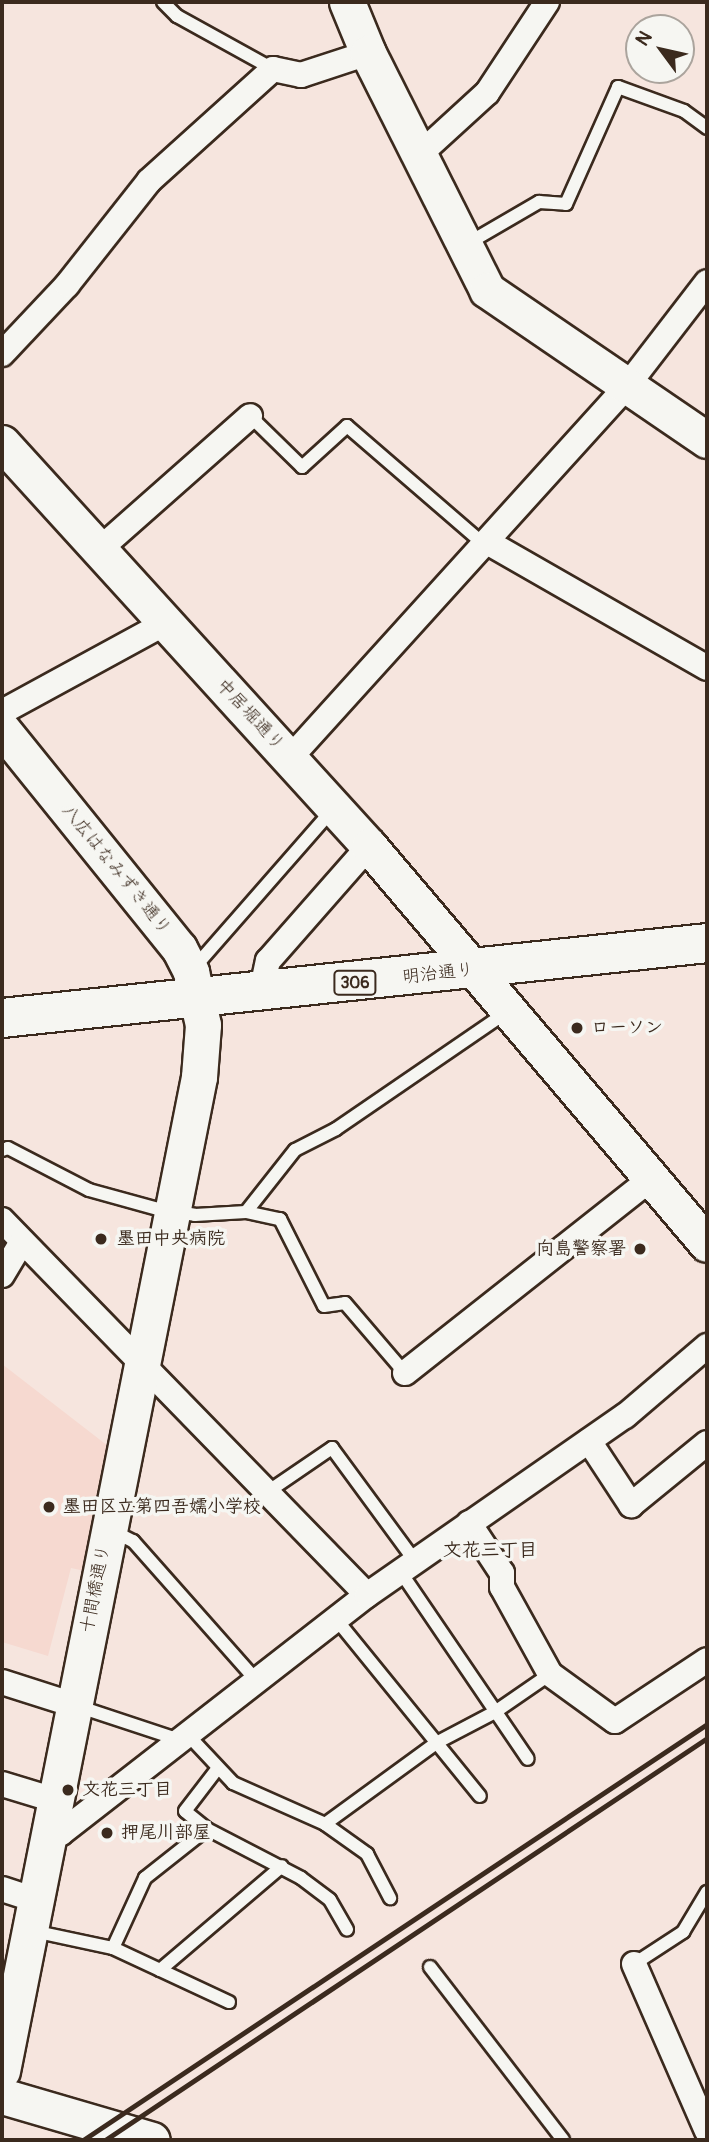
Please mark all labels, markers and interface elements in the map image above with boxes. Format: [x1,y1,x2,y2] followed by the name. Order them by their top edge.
[625,14,695,84] north arrow
[630,27,658,51] text: N
[211,675,289,755] street label: 中居堀通り
[57,800,175,940] street label: 八広はなみずき通り
[401,959,475,989] street label: 明治通り
[332,970,378,995] road number: 306
[591,1017,663,1039] place label: ローソン
[569,1020,585,1036] marker: ローソン
[117,1228,225,1250] place label: 墨田中央病院
[91,1229,111,1249] marker: 墨田中央病院
[536,1238,626,1260] place label: 向島警察署
[632,1241,648,1257] marker: 向島警察署
[63,1496,261,1518] place label: 墨田区立第四吾嬬小学校
[41,1499,57,1515] marker: 墨田区立第四吾嬬小学校
[443,1540,537,1562] district label: 文花三丁目
[77,1543,115,1635] street label: 十間橋通り
[82,1779,172,1801] place label: 文花三丁目
[60,1782,76,1798] marker: 文花三丁目
[121,1822,211,1844] place label: 押尾川部屋
[99,1825,115,1841] marker: 押尾川部屋

